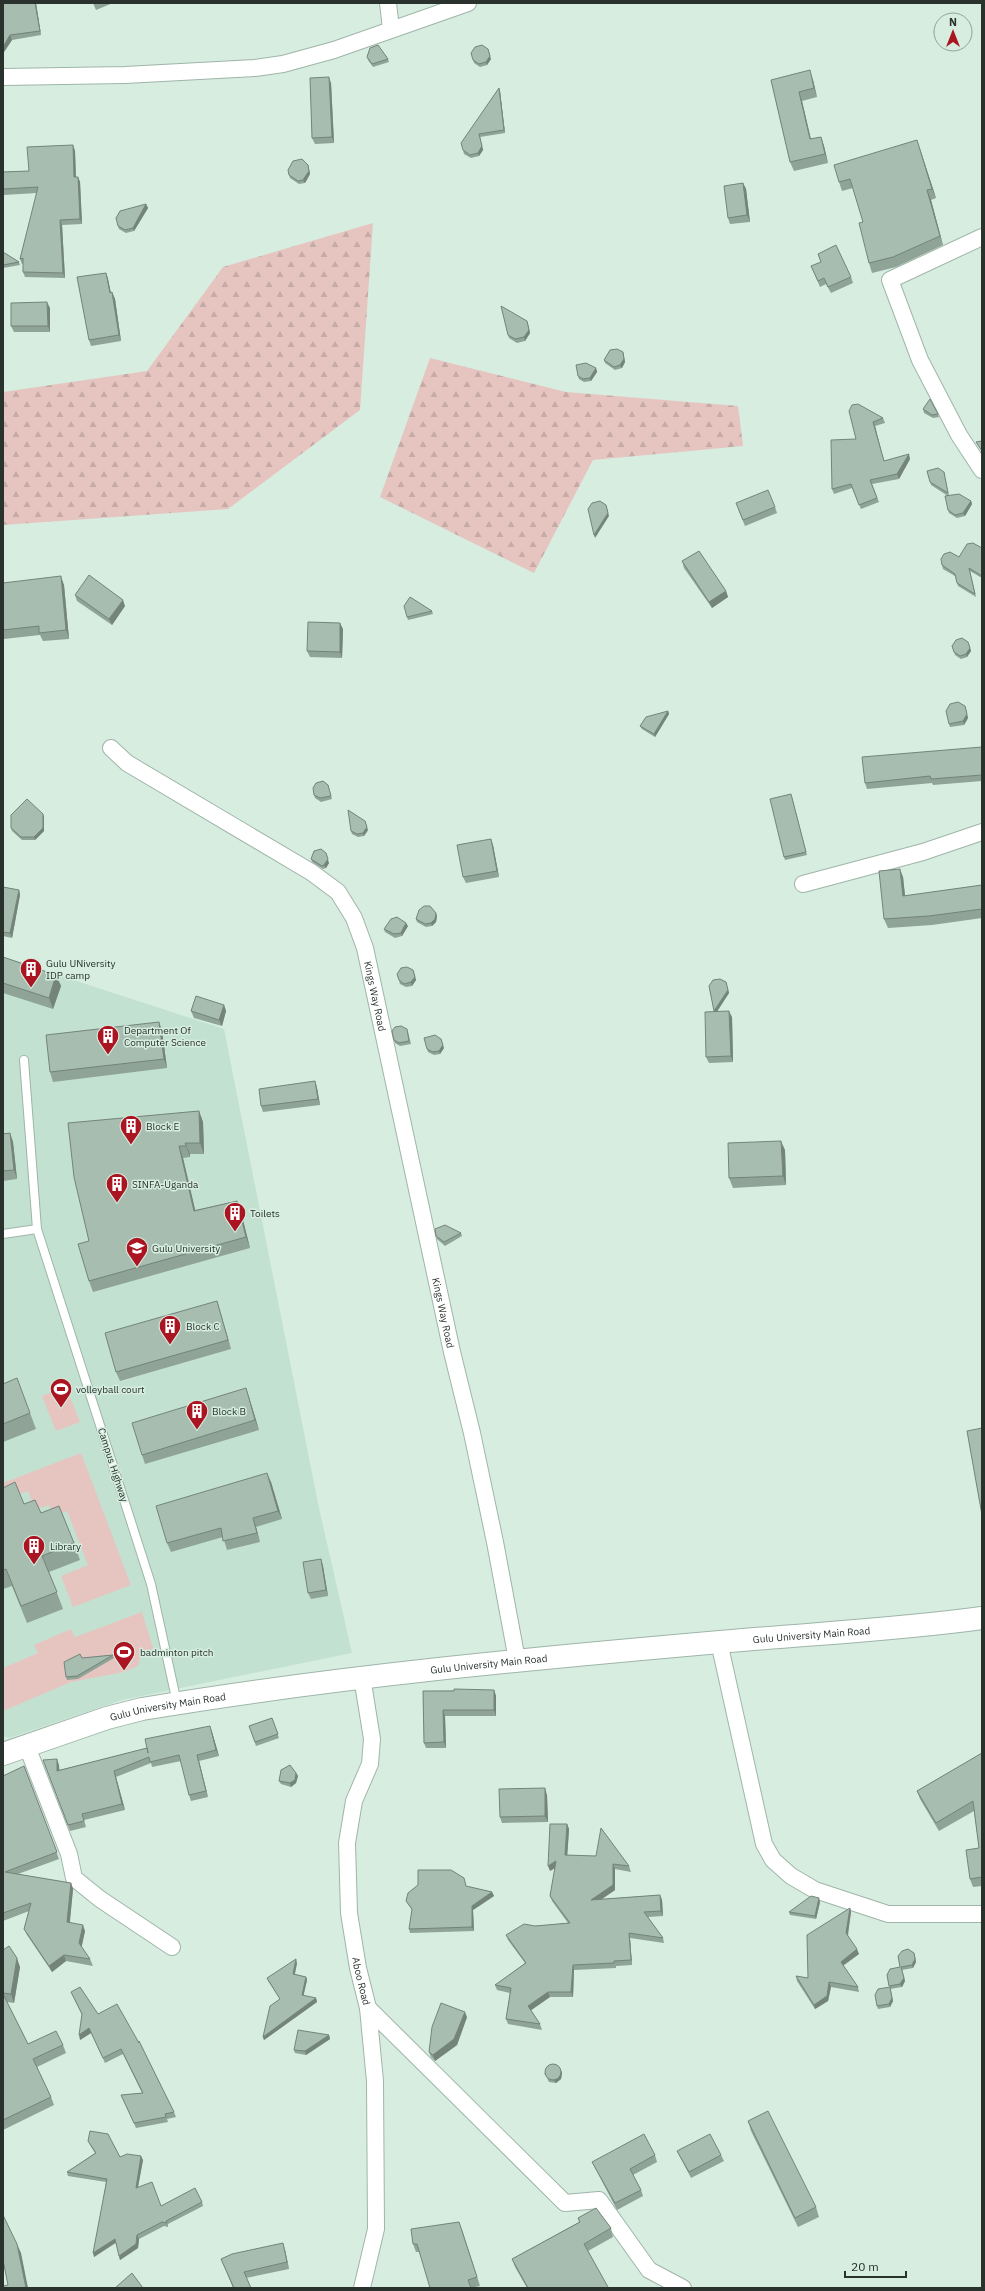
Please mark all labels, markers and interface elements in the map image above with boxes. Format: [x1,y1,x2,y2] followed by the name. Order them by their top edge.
[933,12,973,52] north arrow
[949,15,957,29] text: N
[18,956,44,989] building icon: Gulu UNiversity IDP camp
[46,957,116,982] place label: Gulu UNiversity IDP camp
[361,960,389,1032] street label: Kings Way Road
[95,1023,121,1056] building icon: Department Of Computer Science
[124,1024,206,1049] place label: Department Of Computer Science
[118,1113,144,1146] building icon: Block E
[146,1120,180,1133] place label: Block E
[104,1171,130,1204] building icon: SINFA-Uganda
[132,1178,199,1191] place label: SINFA-Uganda
[222,1200,248,1233] building icon: Toilets
[250,1207,280,1220] place label: Toilets
[124,1235,150,1268] school or university icon: Gulu University
[152,1242,220,1255] place label: Gulu University
[430,1276,457,1349] street label: Kings Way Road
[157,1313,183,1346] building icon: Block C
[186,1320,220,1333] place label: Block C
[48,1376,74,1409] sports icon: volleyball court
[76,1383,145,1396] place label: volleyball court
[184,1398,210,1431] building icon: Block B
[212,1405,246,1418] place label: Block B
[95,1426,131,1504] street label: Campus Highway
[21,1533,47,1566] building icon: Library
[50,1540,81,1553] place label: Library
[752,1623,871,1646] street label: Gulu University Main Road
[111,1639,137,1672] sports icon: badminton pitch
[140,1646,213,1659] place label: badminton pitch
[430,1651,548,1676] street label: Gulu University Main Road
[108,1689,227,1724] street label: Gulu University Main Road
[350,1956,373,2006] street label: Aboo Road
[845,2253,906,2279] scale bar
[851,2259,879,2274] text: 20 m

